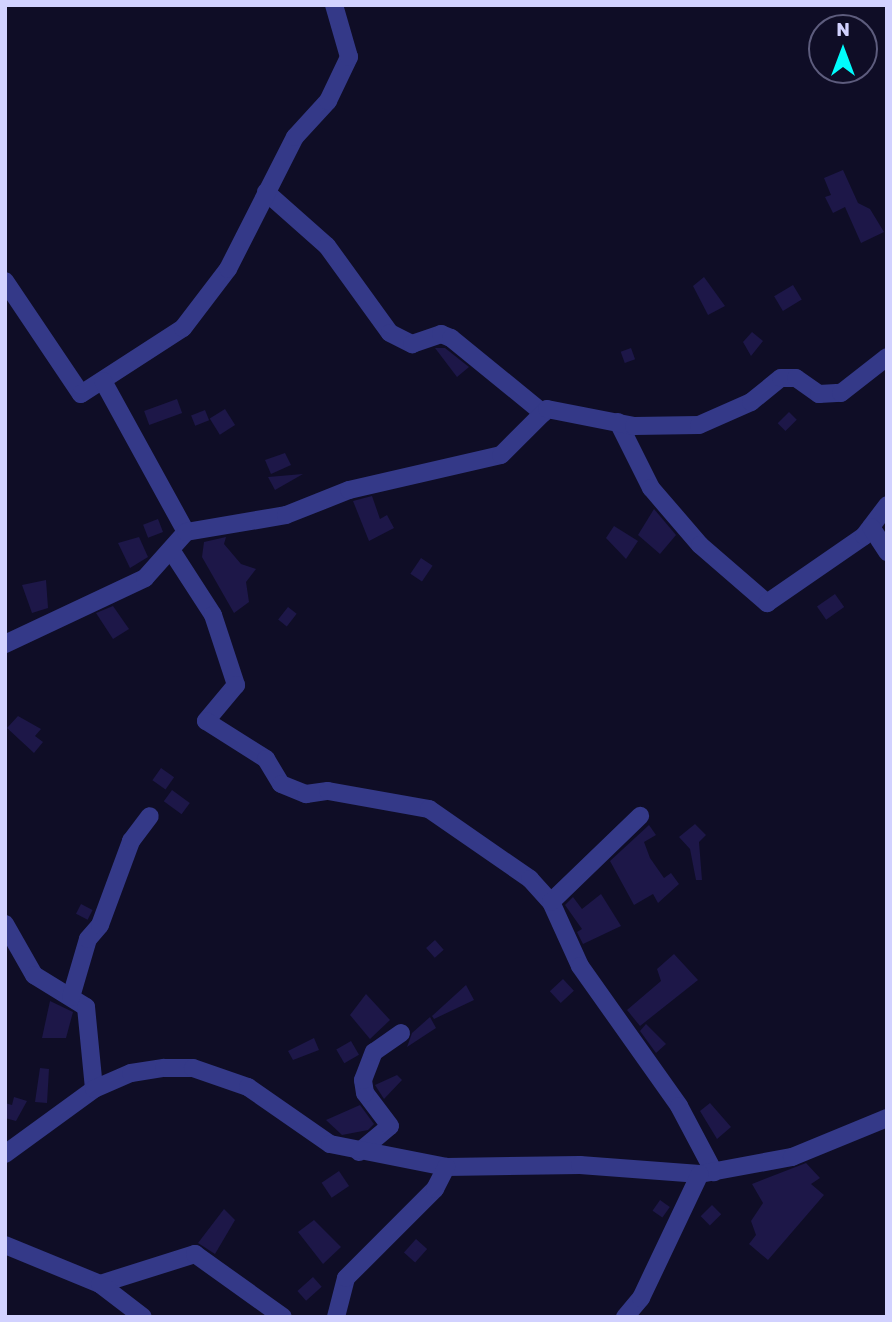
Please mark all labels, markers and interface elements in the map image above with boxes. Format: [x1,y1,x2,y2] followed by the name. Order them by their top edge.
[808,14,878,84] north arrow
[836,18,850,41] text: N

